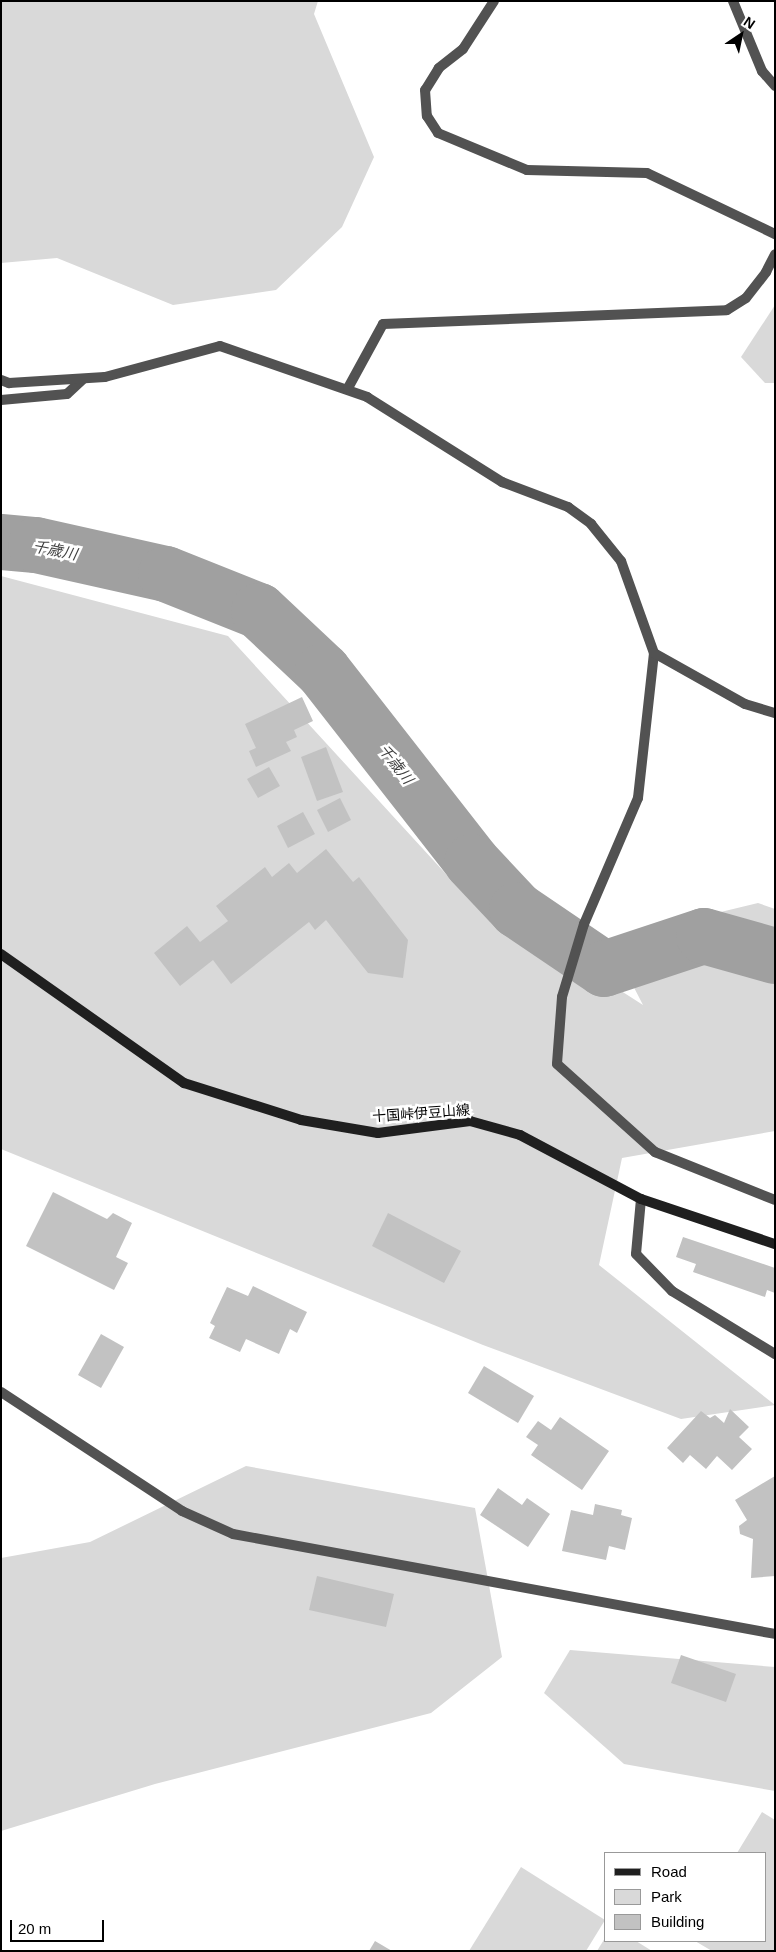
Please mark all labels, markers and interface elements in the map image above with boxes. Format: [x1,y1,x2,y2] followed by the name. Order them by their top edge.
[716,10,766,60] north arrow
[741,13,758,32] text: N
[31,537,79,563] water label: 千歳川
[375,741,417,787] water label: 千歳川
[372,1101,470,1125] street label: 十国峠伊豆山線
[604,1852,766,1942] legend
[651,1863,687,1880] text: Road
[651,1888,682,1905] text: Park
[12,1910,106,1942] scale bar
[651,1913,704,1930] text: Building
[18,1920,51,1937] text: 20 m

